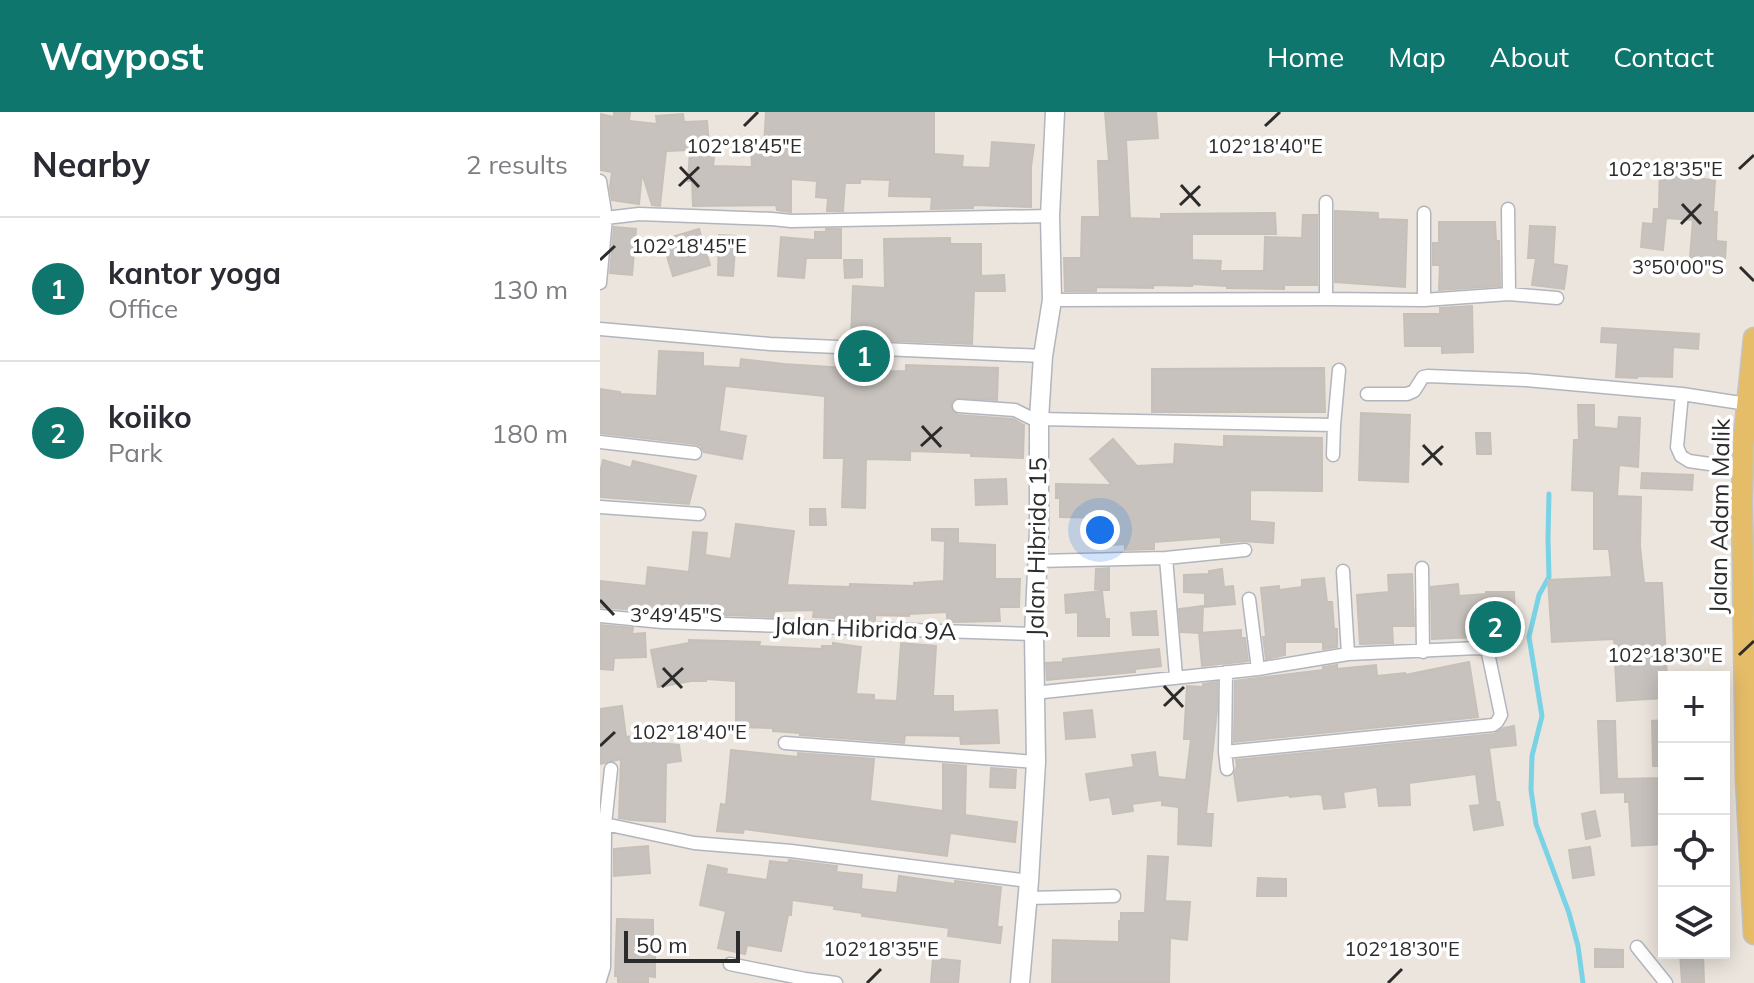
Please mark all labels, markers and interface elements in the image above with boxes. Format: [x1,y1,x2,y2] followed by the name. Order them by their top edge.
[40,32,204,80] text: Waypost
[1267,39,1344,74] text: Home
[1388,39,1446,74] text: Map
[1490,39,1569,74] text: About
[1613,39,1714,74] text: Contact
[686,133,802,158] text: 102°18'45"E
[1207,133,1323,158] text: 102°18'40"E
[32,143,150,186] text: Nearby
[466,148,568,181] text: 2 results
[1607,156,1723,181] text: 102°18'35"E
[631,233,747,258] text: 102°18'45"E
[108,254,281,292] text: kantor yoga
[1632,254,1724,279] text: 3°50'00"S
[50,273,66,306] text: 1
[492,273,568,306] text: 130 m
[108,292,178,325] text: Office
[838,326,890,386] pin: 1
[108,398,192,436] text: koiiko
[50,417,66,450] text: 2
[492,417,568,450] text: 180 m
[1702,418,1736,614] street label: Jalan Adam Malik
[108,436,163,469] text: Park
[1019,457,1053,637] street label: Jalan Hibrida 15
[1080,510,1120,550] your location
[1469,597,1521,657] pin: 2
[630,602,722,627] text: 3°49'45"S
[773,610,957,646] street label: Jalan Hibrida 9A
[1607,642,1723,667] text: 102°18'30"E
[1658,671,1730,959] map controls
[1658,671,1730,743] button: +
[631,719,747,744] text: 102°18'40"E
[1658,743,1730,815] button: −
[1658,815,1730,887] button: locate
[1658,887,1730,959] button: layers
[624,927,740,963] scale bar
[636,931,687,959] text: 50 m
[823,936,939,961] text: 102°18'35"E
[1344,936,1460,961] text: 102°18'30"E

